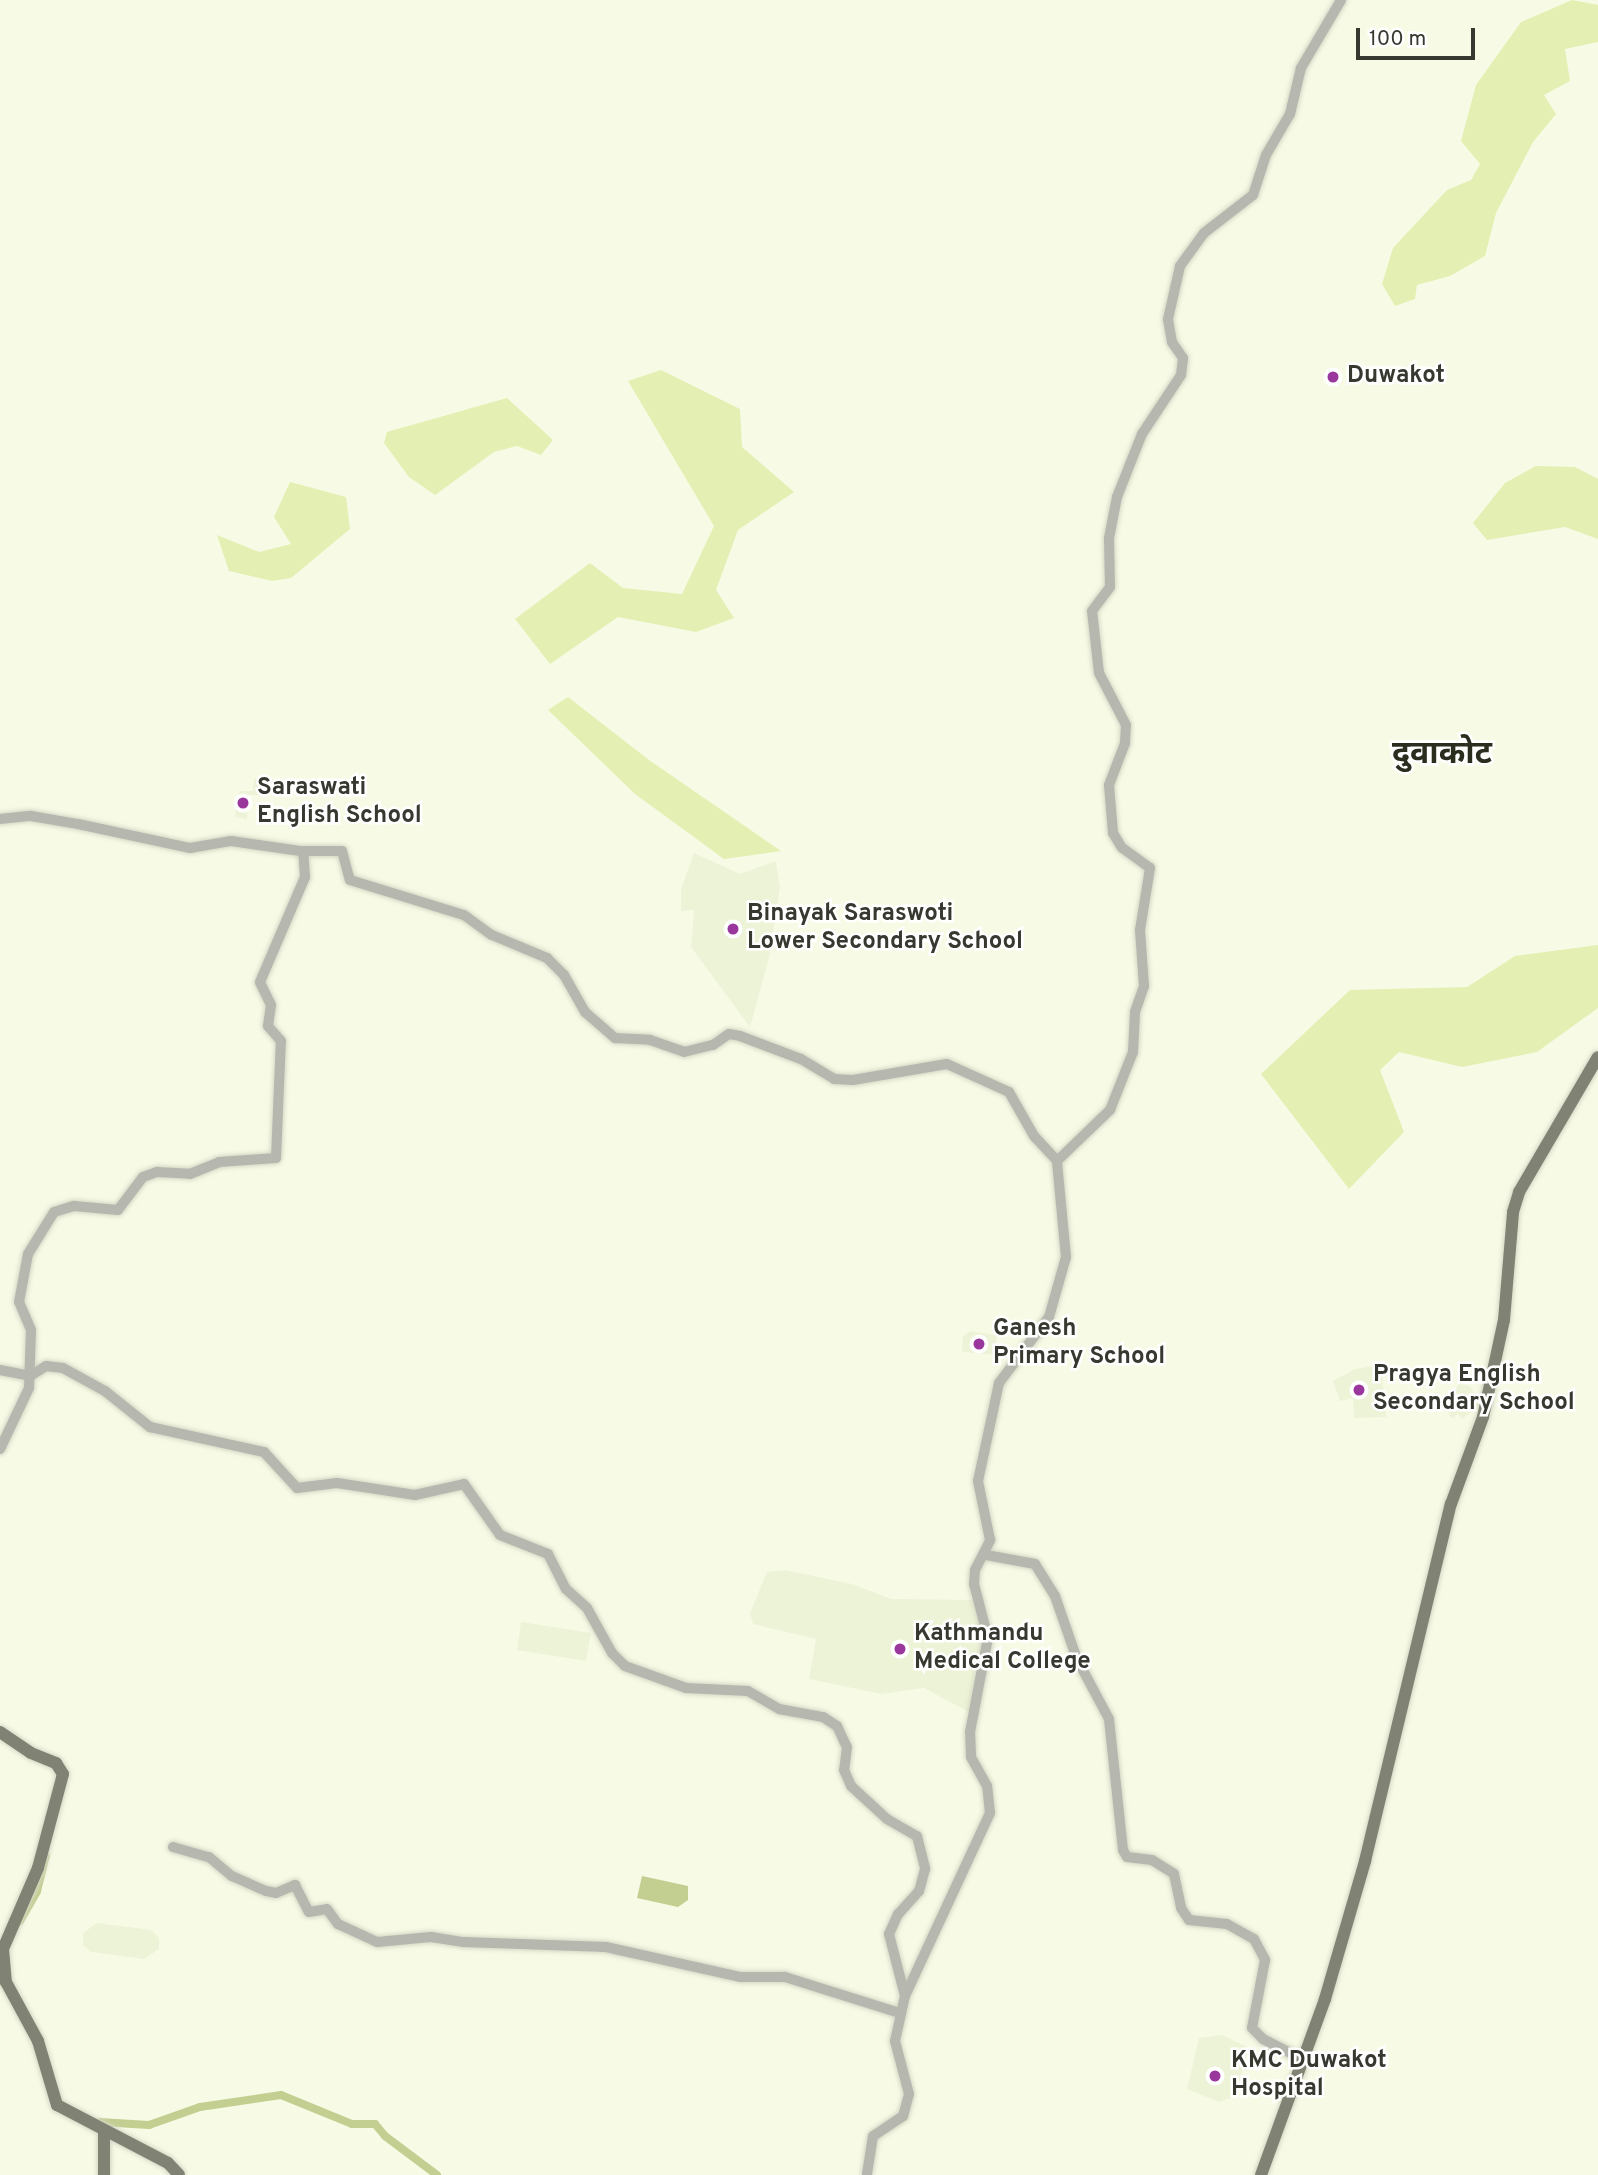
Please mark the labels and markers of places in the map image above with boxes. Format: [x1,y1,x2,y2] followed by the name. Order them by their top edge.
[1347,363,1445,391] place label: Duwakot
[1325,369,1341,385] marker: Duwakot
[257,775,422,831] place label: Saraswati English School
[235,795,251,811] marker: Saraswati English School
[747,901,1023,957] place label: Binayak Saraswoti Lower Secondary School
[725,921,741,937] marker: Binayak Saraswoti Lower Secondary School
[993,1316,1165,1372] place label: Ganesh Primary School
[971,1336,987,1352] marker: Ganesh Primary School
[1373,1362,1575,1418] place label: Pragya English Secondary School
[1351,1382,1367,1398] marker: Pragya English Secondary School
[914,1621,1091,1677] place label: Kathmandu Medical College
[892,1641,908,1657] marker: Kathmandu Medical College
[1231,2048,1387,2104] place label: KMC Duwakot Hospital
[1205,2066,1225,2086] marker: KMC Duwakot Hospital

